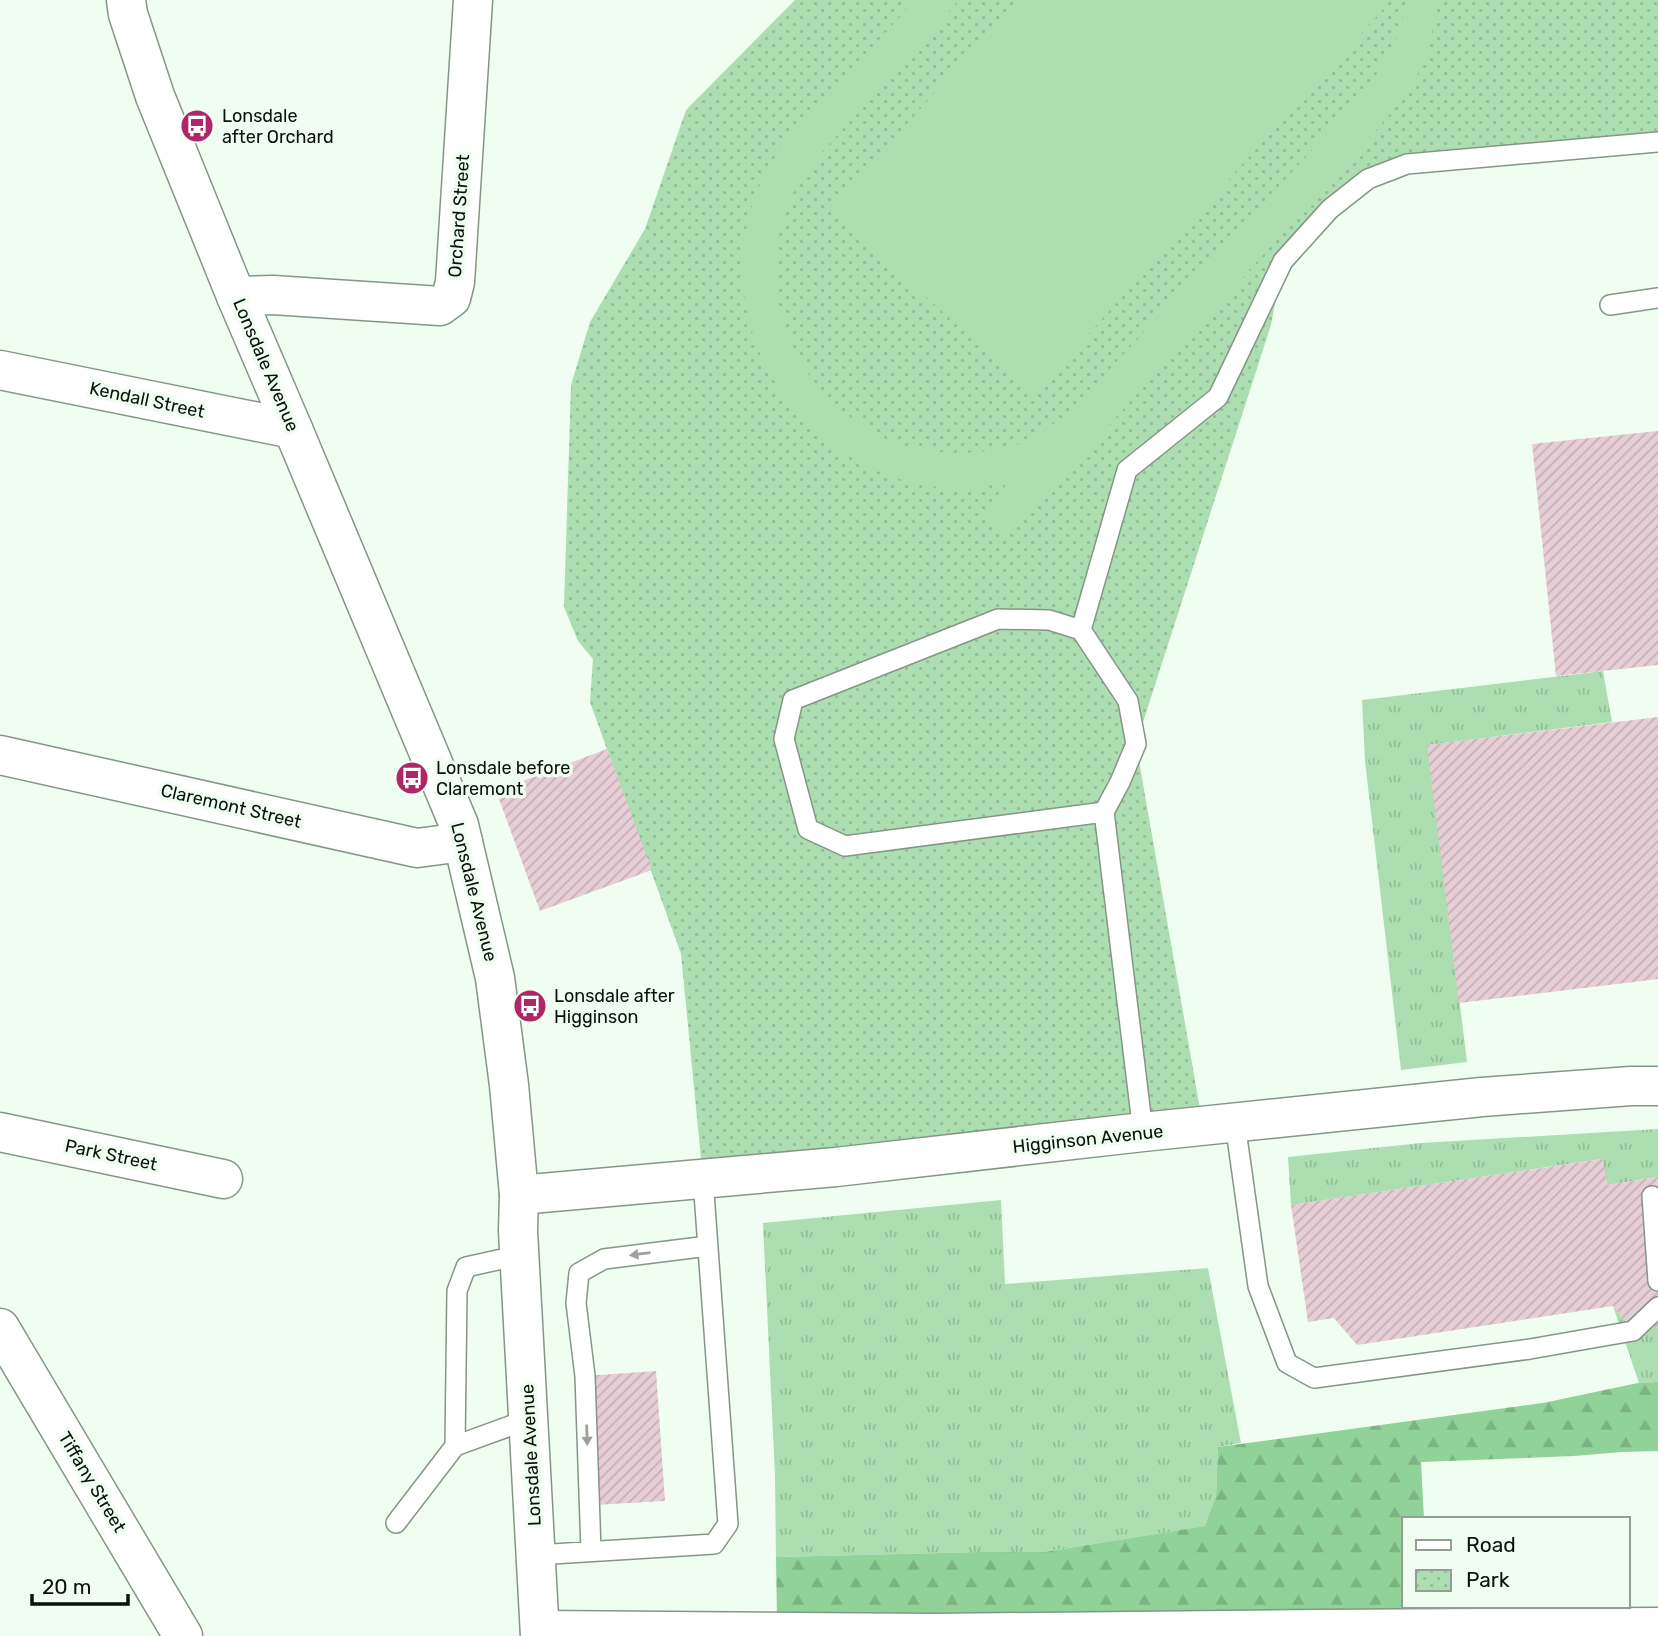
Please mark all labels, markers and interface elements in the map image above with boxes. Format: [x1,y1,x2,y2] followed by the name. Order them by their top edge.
[222,105,334,148] place label: Lonsdale after Orchard
[178,107,216,145] bus stop icon: Lonsdale after Orchard
[444,154,474,278] street label: Orchard Street
[228,295,304,435] street label: Lonsdale Avenue
[87,377,207,423] street label: Kendall Street
[436,757,570,800] place label: Lonsdale before Claremont
[393,759,431,797] bus stop icon: Lonsdale before Claremont
[159,779,303,833] street label: Claremont Street
[446,820,502,964] street label: Lonsdale Avenue
[554,985,675,1028] place label: Lonsdale after Higginson
[511,987,549,1025] bus stop icon: Lonsdale after Higginson
[1012,1120,1164,1158] street label: Higginson Avenue
[63,1134,159,1176] street label: Park Street
[629,1249,651,1260] one-way arrow
[516,1383,546,1527] street label: Lonsdale Avenue
[581,1424,593,1446] one-way arrow
[53,1428,131,1536] street label: Tiffany Street
[1402,1517,1630,1608] legend
[1466,1532,1516,1557] text: Road
[32,1562,128,1606] scale bar
[1466,1567,1510,1592] text: Park
[42,1574,91,1599] text: 20 m

